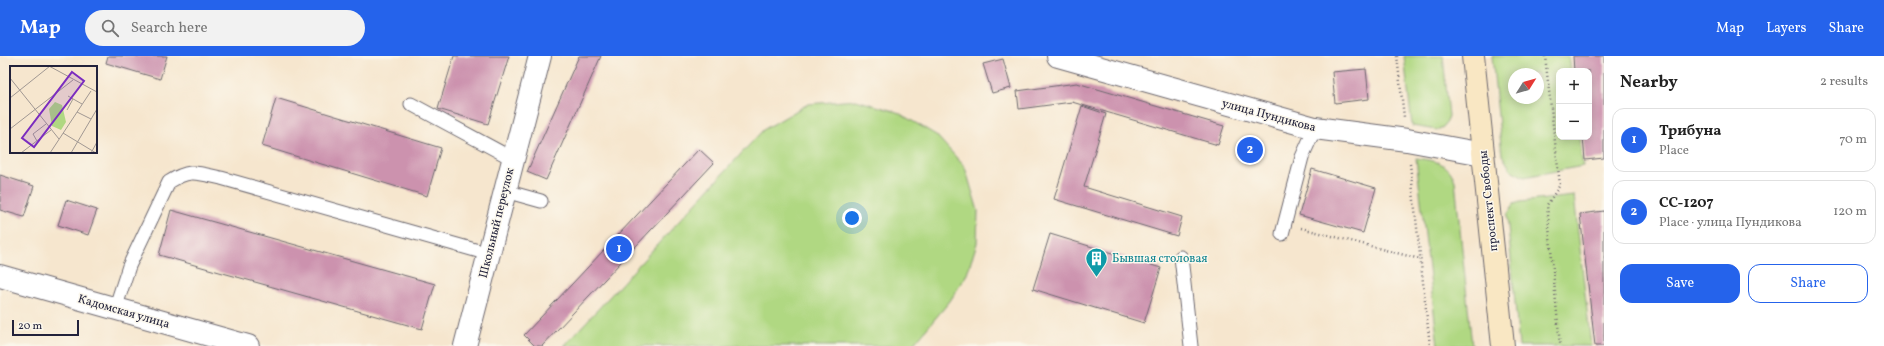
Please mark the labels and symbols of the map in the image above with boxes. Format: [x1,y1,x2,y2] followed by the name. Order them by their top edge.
[10,66,97,153] inset map
[1508,68,1544,104] north arrow
[1220,96,1318,136] street label: улица Пундикова
[1237,135,1263,165] pin: 2
[1476,149,1502,252] street label: проспект Свободы
[476,166,519,280] street label: Школьный переулок
[842,208,862,228] your location
[606,234,632,264] pin: 1
[1084,245,1110,278] building icon: Бывшая столовая
[1112,251,1208,267] place label: Бывшая столовая
[76,291,171,333] street label: Кадомская улица
[12,318,79,337] scale bar

